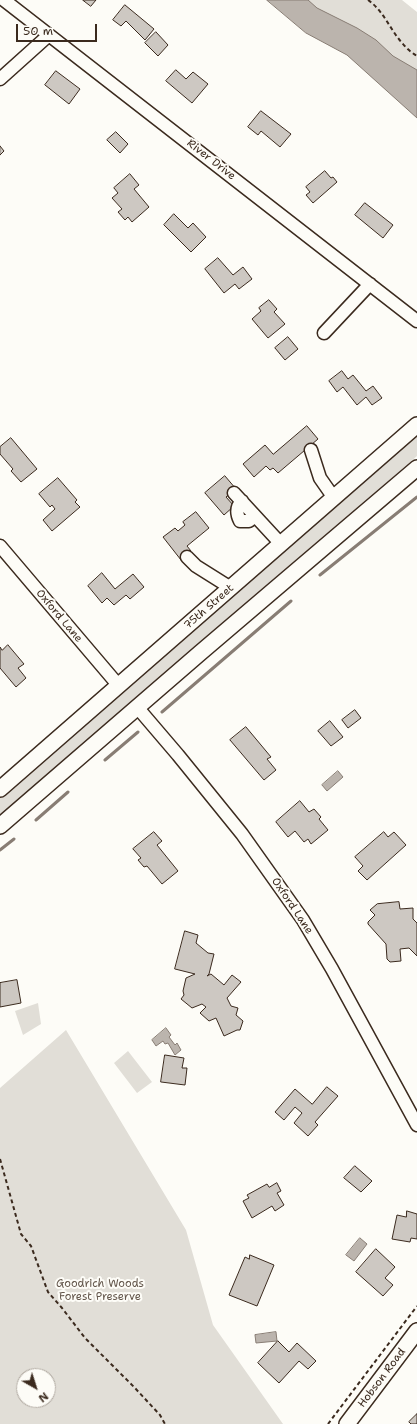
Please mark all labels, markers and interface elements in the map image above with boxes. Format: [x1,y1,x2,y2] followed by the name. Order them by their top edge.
[18,16,99,42] scale bar
[23,23,53,39] text: 50 m
[184,137,238,183] street label: River Drive
[181,582,237,632] street label: 75th Street
[33,587,85,645] street label: Oxford Lane
[268,875,316,937] street label: Oxford Lane
[56,1277,144,1303] park label: Goodrich Woods Forest Preserve
[355,1346,409,1410] street label: Hobson Road
[16,1368,56,1408] north arrow
[35,1388,51,1406] text: N

